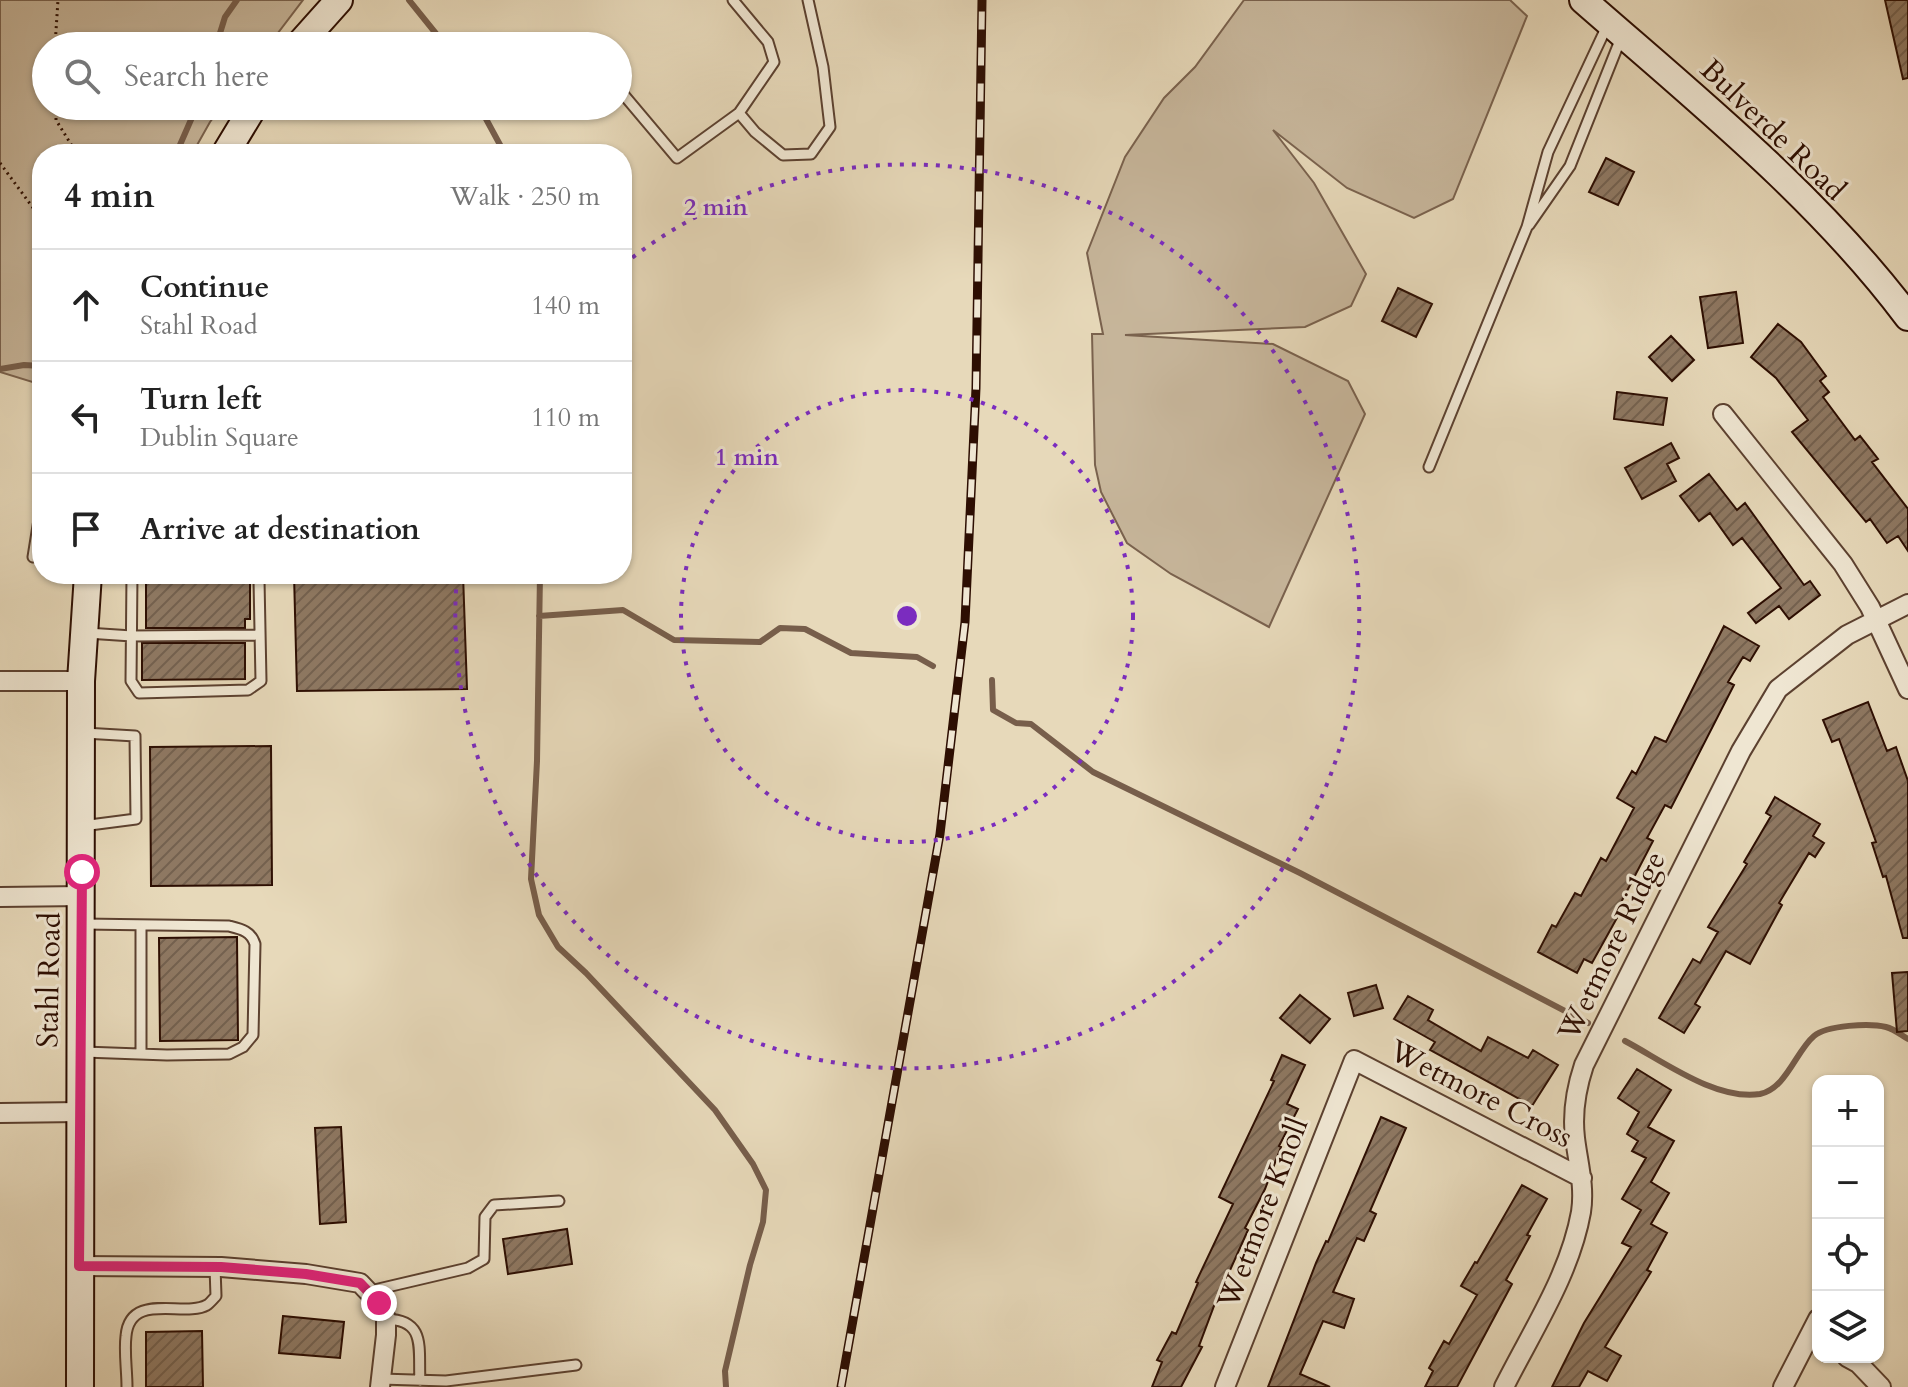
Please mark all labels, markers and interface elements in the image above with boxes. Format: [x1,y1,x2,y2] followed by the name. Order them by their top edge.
[32,32,632,120] search box
[1691,50,1855,210] street label: Bulverde Road
[60,54,104,98] icon: search
[124,56,269,97] text: Search here
[64,173,155,219] text: 4 min
[450,179,600,214] text: Walk · 250 m
[684,191,749,224] text: 2 min
[140,267,269,308] text: Continue
[64,283,108,327] icon: ahead
[531,288,600,323] text: 140 m
[140,308,257,343] text: Stahl Road
[140,379,262,420] text: Turn left
[64,395,108,439] icon: left
[531,400,600,435] text: 110 m
[140,420,299,455] text: Dublin Square
[715,441,780,474] text: 1 min
[64,507,108,551] icon: arrive
[140,509,420,550] text: Arrive at destination
[893,602,921,630] centre of rings
[1548,844,1676,1048] street label: Wetmore Ridge
[64,854,100,890] route start
[27,912,71,1048] street label: Stahl Road
[1381,1030,1580,1158] street label: Wetmore Cross
[1812,1075,1884,1363] map controls
[1812,1075,1884,1147] button: +
[1207,1111,1318,1315] street label: Wetmore Knoll
[1812,1147,1884,1219] button: −
[1812,1219,1884,1291] button: locate
[361,1285,397,1321] route end
[1812,1291,1884,1363] button: layers

